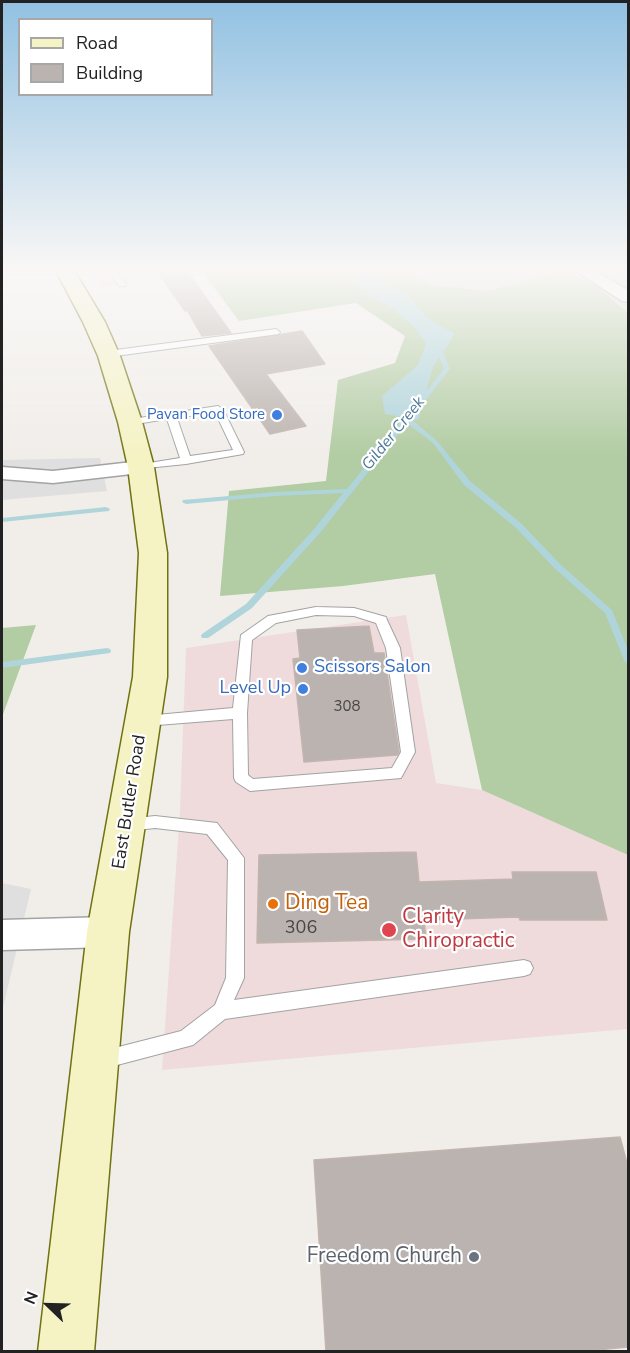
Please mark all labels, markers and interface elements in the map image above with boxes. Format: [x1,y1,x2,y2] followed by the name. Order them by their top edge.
[18,18,213,96] legend
[76,31,118,55] text: Road
[76,61,143,85] text: Building
[359,393,429,475] water label: Gilder Creek
[147,406,265,424] place label: Pavan Food Store
[270,408,284,422] marker: Pavan Food Store
[314,657,431,679] place label: Scissors Salon
[295,661,309,675] marker: Scissors Salon
[220,678,291,700] place label: Level Up
[296,682,310,696] marker: Level Up
[334,698,360,716] house number: 308
[109,733,151,871] street label: East Butler Road
[285,891,368,917] place label: Ding Tea
[266,897,280,911] marker: Ding Tea
[402,905,514,955] place label: Clarity Chiropractic
[285,918,317,940] house number: 306
[380,921,398,939] marker: Clarity Chiropractic
[307,1244,462,1270] place label: Freedom Church
[467,1250,481,1264] marker: Freedom Church
[18,1275,78,1335] north arrow
[19,1288,44,1308] text: N

